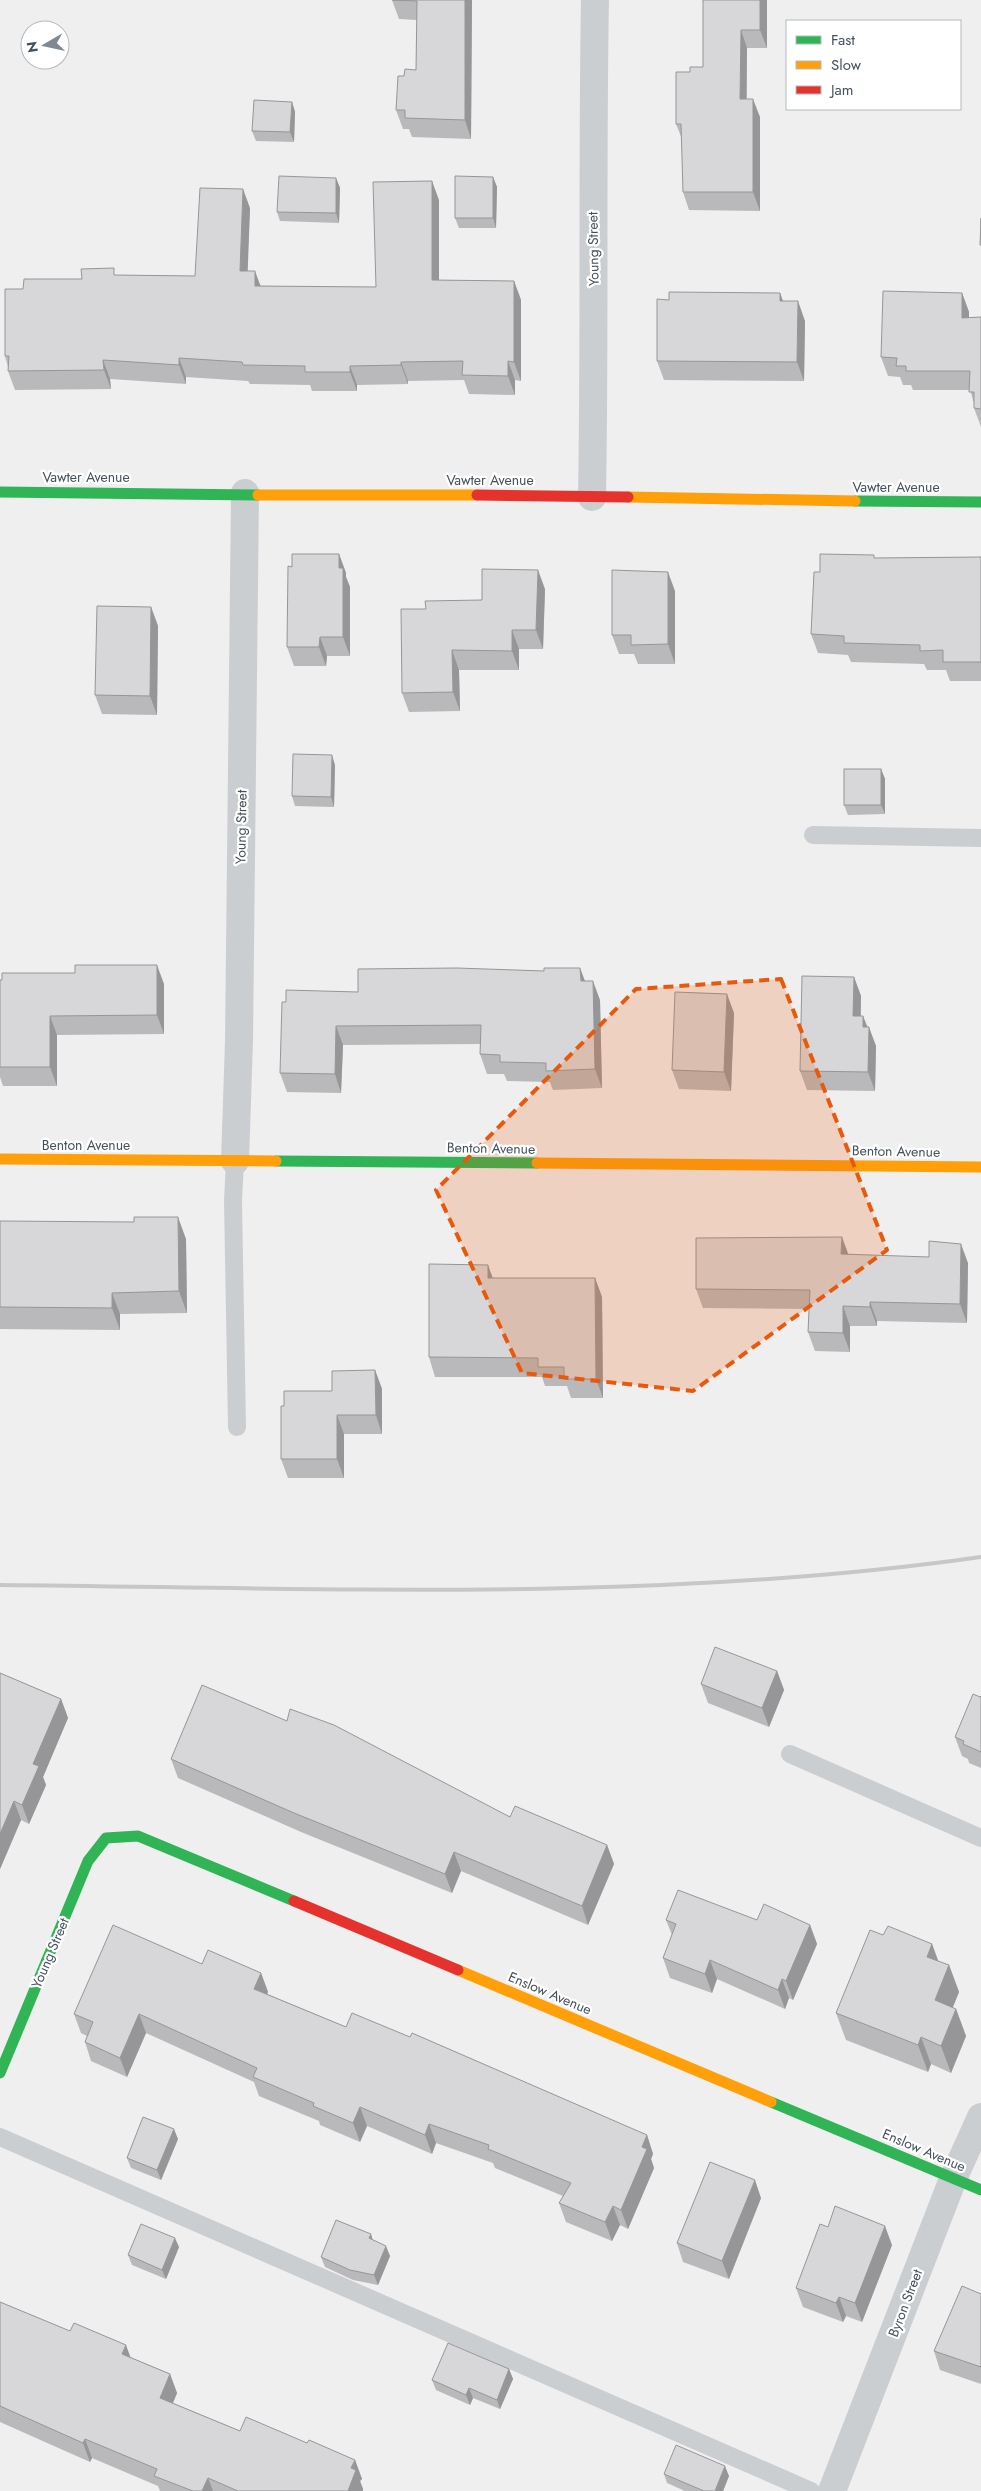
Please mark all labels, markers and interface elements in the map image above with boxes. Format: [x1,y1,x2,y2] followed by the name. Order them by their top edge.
[20,20,70,70] north arrow
[786,20,961,110] legend
[831,29,855,51] text: Fast
[21,40,43,54] text: N
[831,54,862,76] text: Slow
[829,79,854,101] text: Jam
[582,211,604,286] street label: Young Street
[42,467,130,487] street label: Vawter Avenue
[446,470,534,490] street label: Vawter Avenue
[852,477,940,497] street label: Vawter Avenue
[230,789,252,864] street label: Young Street
[42,1135,130,1155] street label: Benton Avenue
[447,1137,535,1159] street label: Benton Avenue
[852,1140,940,1162] street label: Benton Avenue
[26,1914,74,1991] street label: Young Street
[505,1966,595,2020] street label: Enslow Avenue
[879,2123,969,2177] street label: Enslow Avenue
[883,2266,927,2340] street label: Byron Street

